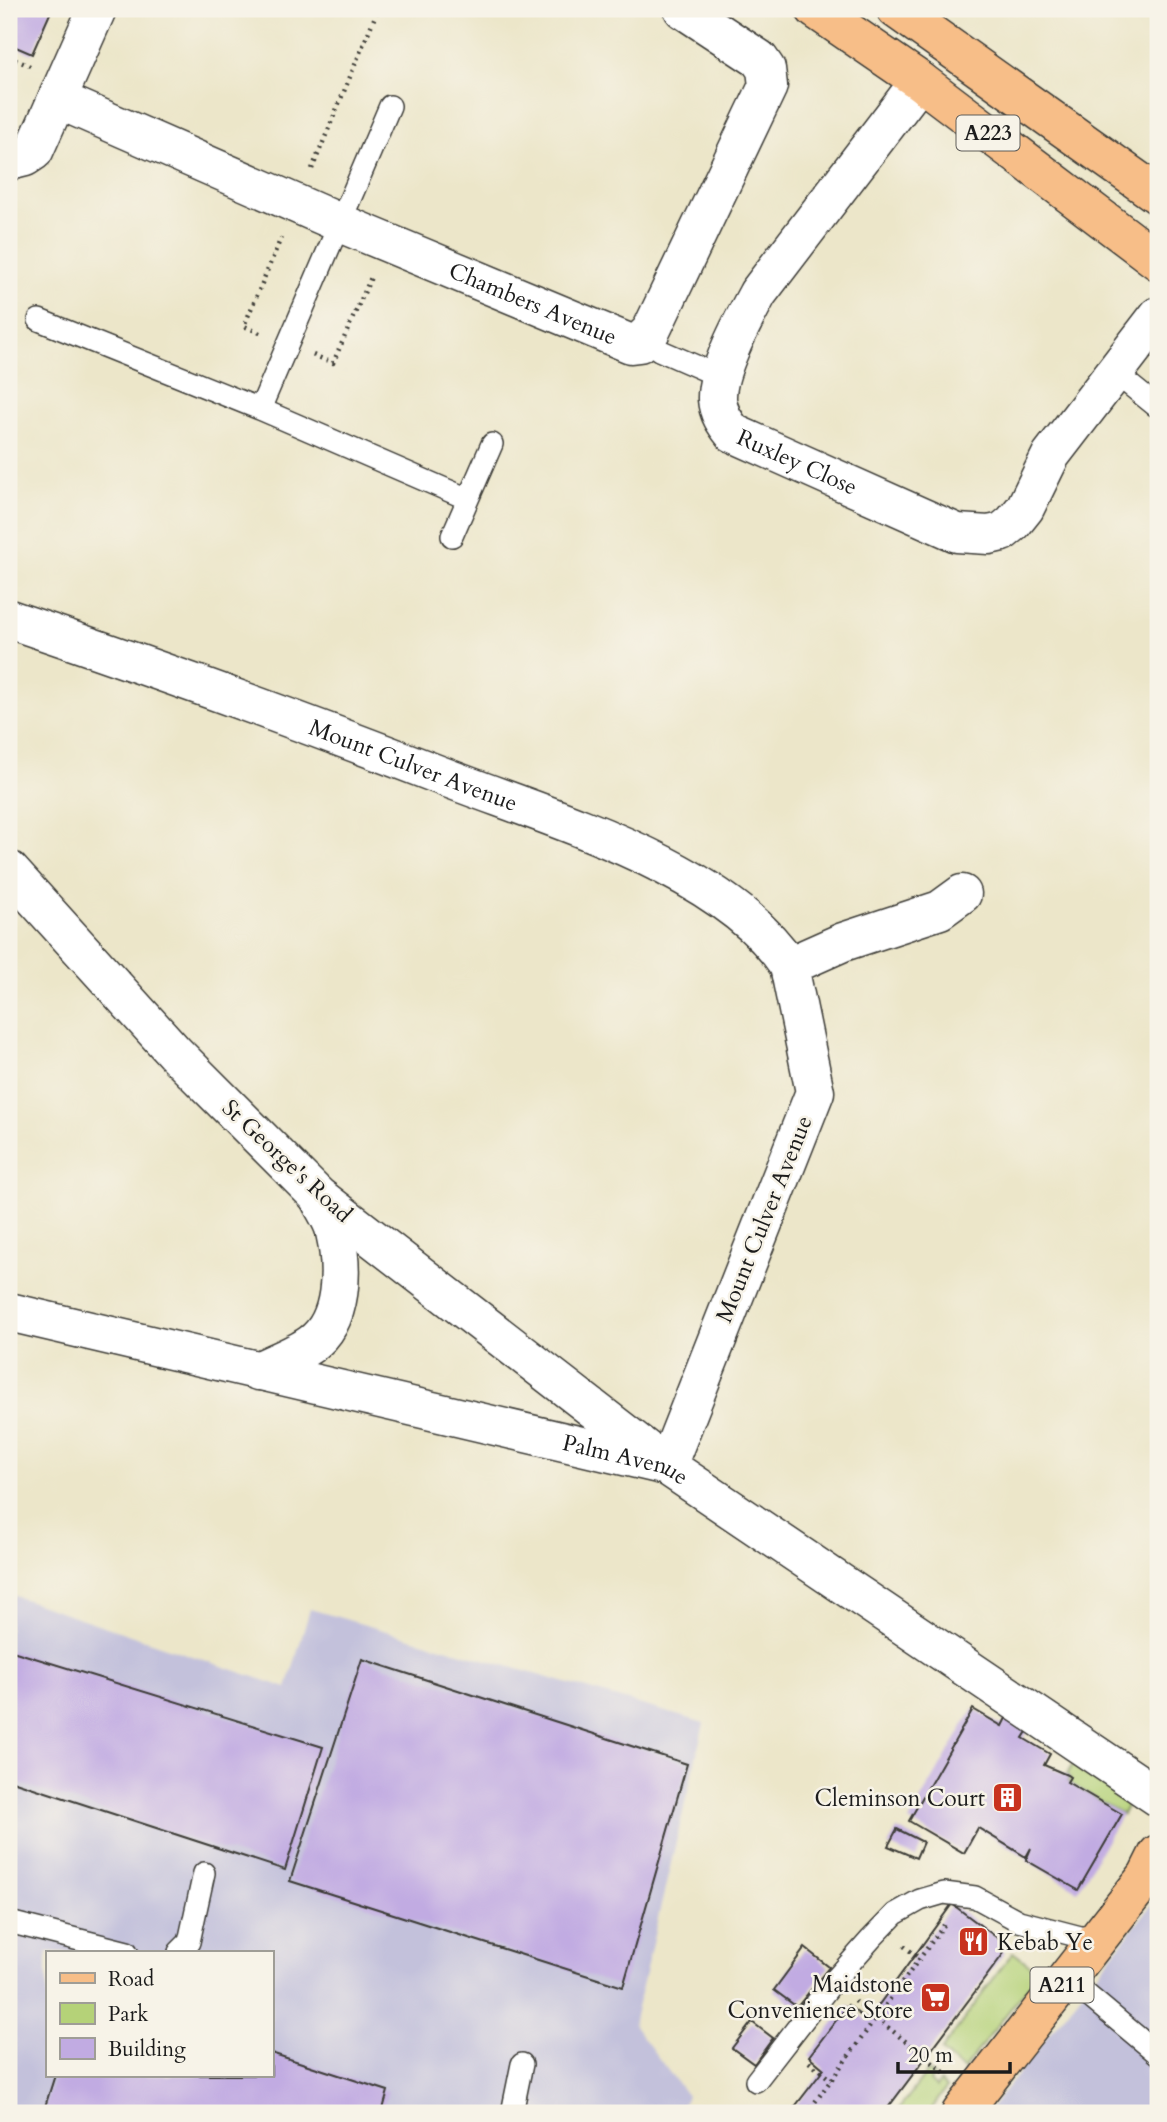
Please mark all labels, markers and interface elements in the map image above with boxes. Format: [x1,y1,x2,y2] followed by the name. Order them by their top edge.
[956,116,1020,150] road number: A223
[444,255,622,352] street label: Chambers Avenue
[732,421,862,502] street label: Ruxley Close
[305,711,522,818] street label: Mount Culver Avenue
[215,1093,359,1230] street label: St George's Road
[708,1111,820,1327] street label: Mount Culver Avenue
[560,1427,695,1492] street label: Palm Avenue
[991,1781,1025,1815] building icon: Cleminson Court
[814,1783,985,1814] place label: Cleminson Court
[957,1925,991,1959] restaurant icon: Kebab Ye
[997,1927,1093,1958] place label: Kebab Ye
[46,1951,273,2076] legend
[108,1965,154,1994] text: Road
[1030,1968,1094,2002] road number: A211
[728,1969,913,2026] place label: Maidstone Convenience Store
[919,1980,953,2014] supermarket icon: Maidstone Convenience Store
[108,2000,149,2029] text: Park
[898,2031,1010,2075] scale bar
[108,2035,186,2064] text: Building
[908,2041,953,2070] text: 20 m

